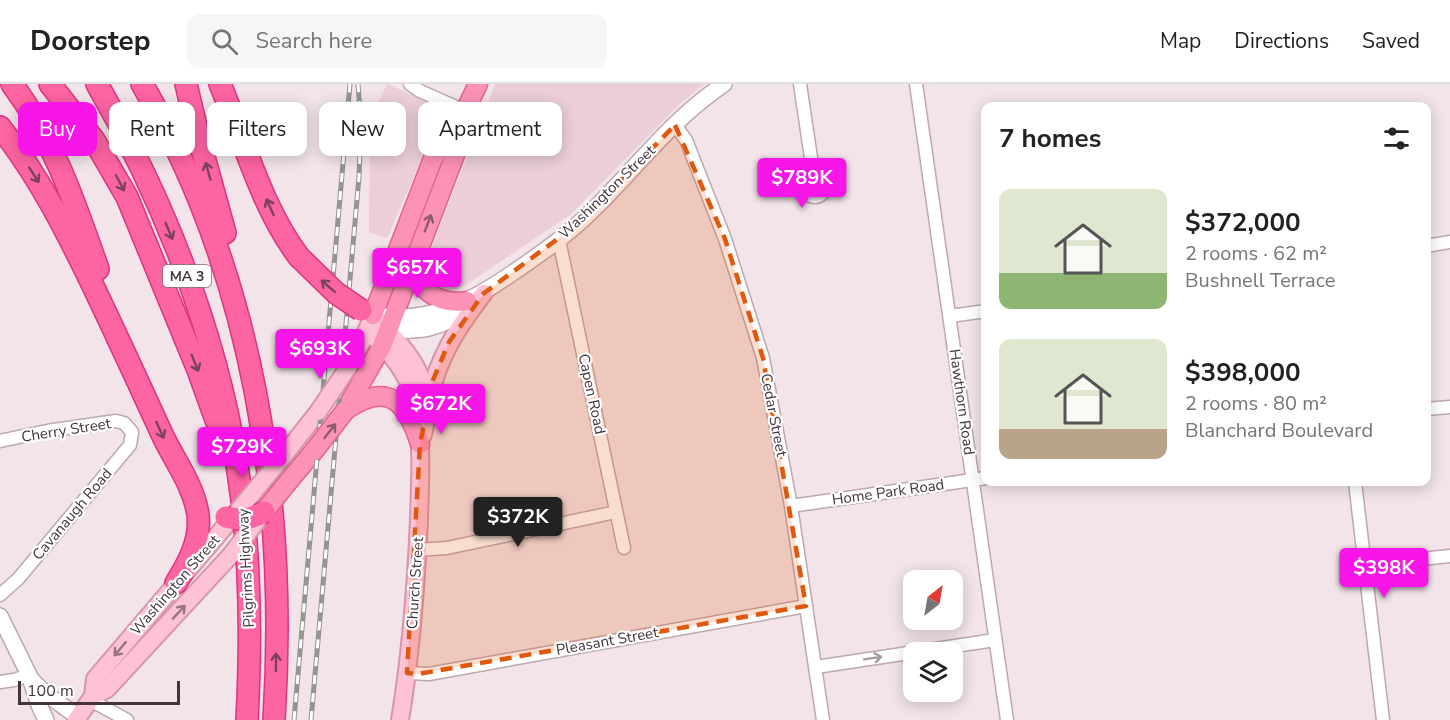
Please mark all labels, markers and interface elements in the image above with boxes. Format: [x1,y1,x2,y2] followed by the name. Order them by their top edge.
[187,14,607,68] search box
[30,22,151,60] text: Doorstep
[208,25,241,58] icon: search
[256,26,372,56] text: Search here
[1160,27,1201,55] text: Map
[1234,27,1329,55] text: Directions
[1362,27,1420,55] text: Saved
[18,102,97,156] chip: Buy
[109,102,195,156] chip: Rent
[207,102,307,156] chip: Filters
[319,102,406,156] chip: New
[418,102,562,156] chip: Apartment
[999,121,1101,156] text: 7 homes
[1380,122,1413,155] icon: filters
[554,140,660,243] street label: Washington Street
[760,158,844,209] pin: $789K
[202,162,213,181] one-way arrow
[771,164,833,191] text: $789K
[28,166,40,183] one-way arrow
[114,174,126,191] one-way arrow
[264,198,275,217] one-way arrow
[1185,205,1301,240] text: $372,000
[1047,213,1119,285] icon: home
[423,214,434,233] one-way arrow
[164,221,175,239] one-way arrow
[1185,240,1327,267] text: 2 rooms · 62 m²
[375,248,459,299] pin: $657K
[386,254,448,281] text: $657K
[163,265,211,287] road number: MA 3
[1185,267,1335,294] text: Bushnell Terrace
[321,279,336,293] one-way arrow
[278,329,362,380] pin: $693K
[289,335,351,362] text: $693K
[945,348,979,456] street label: Hawthorn Road
[574,352,610,436] street label: Capen Road
[190,353,201,371] one-way arrow
[1185,355,1301,390] text: $398,000
[1047,363,1119,435] icon: home
[756,372,792,459] street label: Cedar Street
[399,384,483,435] pin: $672K
[410,390,472,417] text: $672K
[1185,390,1327,417] text: 2 rooms · 80 m²
[20,413,113,447] street label: Cherry Street
[1185,417,1373,444] text: Blanchard Boulevard
[155,421,167,439] one-way arrow
[323,423,336,439] one-way arrow
[200,427,284,478] pin: $729K
[211,433,273,460] text: $729K
[28,464,116,564] street label: Cavanaugh Road
[831,474,945,510] street label: Home Park Road
[476,497,560,548] pin: $372K
[487,503,549,530] text: $372K
[233,508,259,628] street label: Pilgrims Highway
[126,530,225,639] street label: Washington Street
[402,535,428,630] street label: Church Street
[1342,548,1426,599] pin: $398K
[1353,554,1415,581] text: $398K
[903,570,963,630] north arrow
[903,570,963,702] map controls
[172,604,186,619] one-way arrow
[554,622,660,660] street label: Pleasant Street
[113,641,127,656] one-way arrow
[903,642,963,702] button: layers
[270,652,282,672] one-way arrow
[863,653,883,664] one-way arrow
[18,678,180,706] scale bar
[27,680,74,702] text: 100 m

